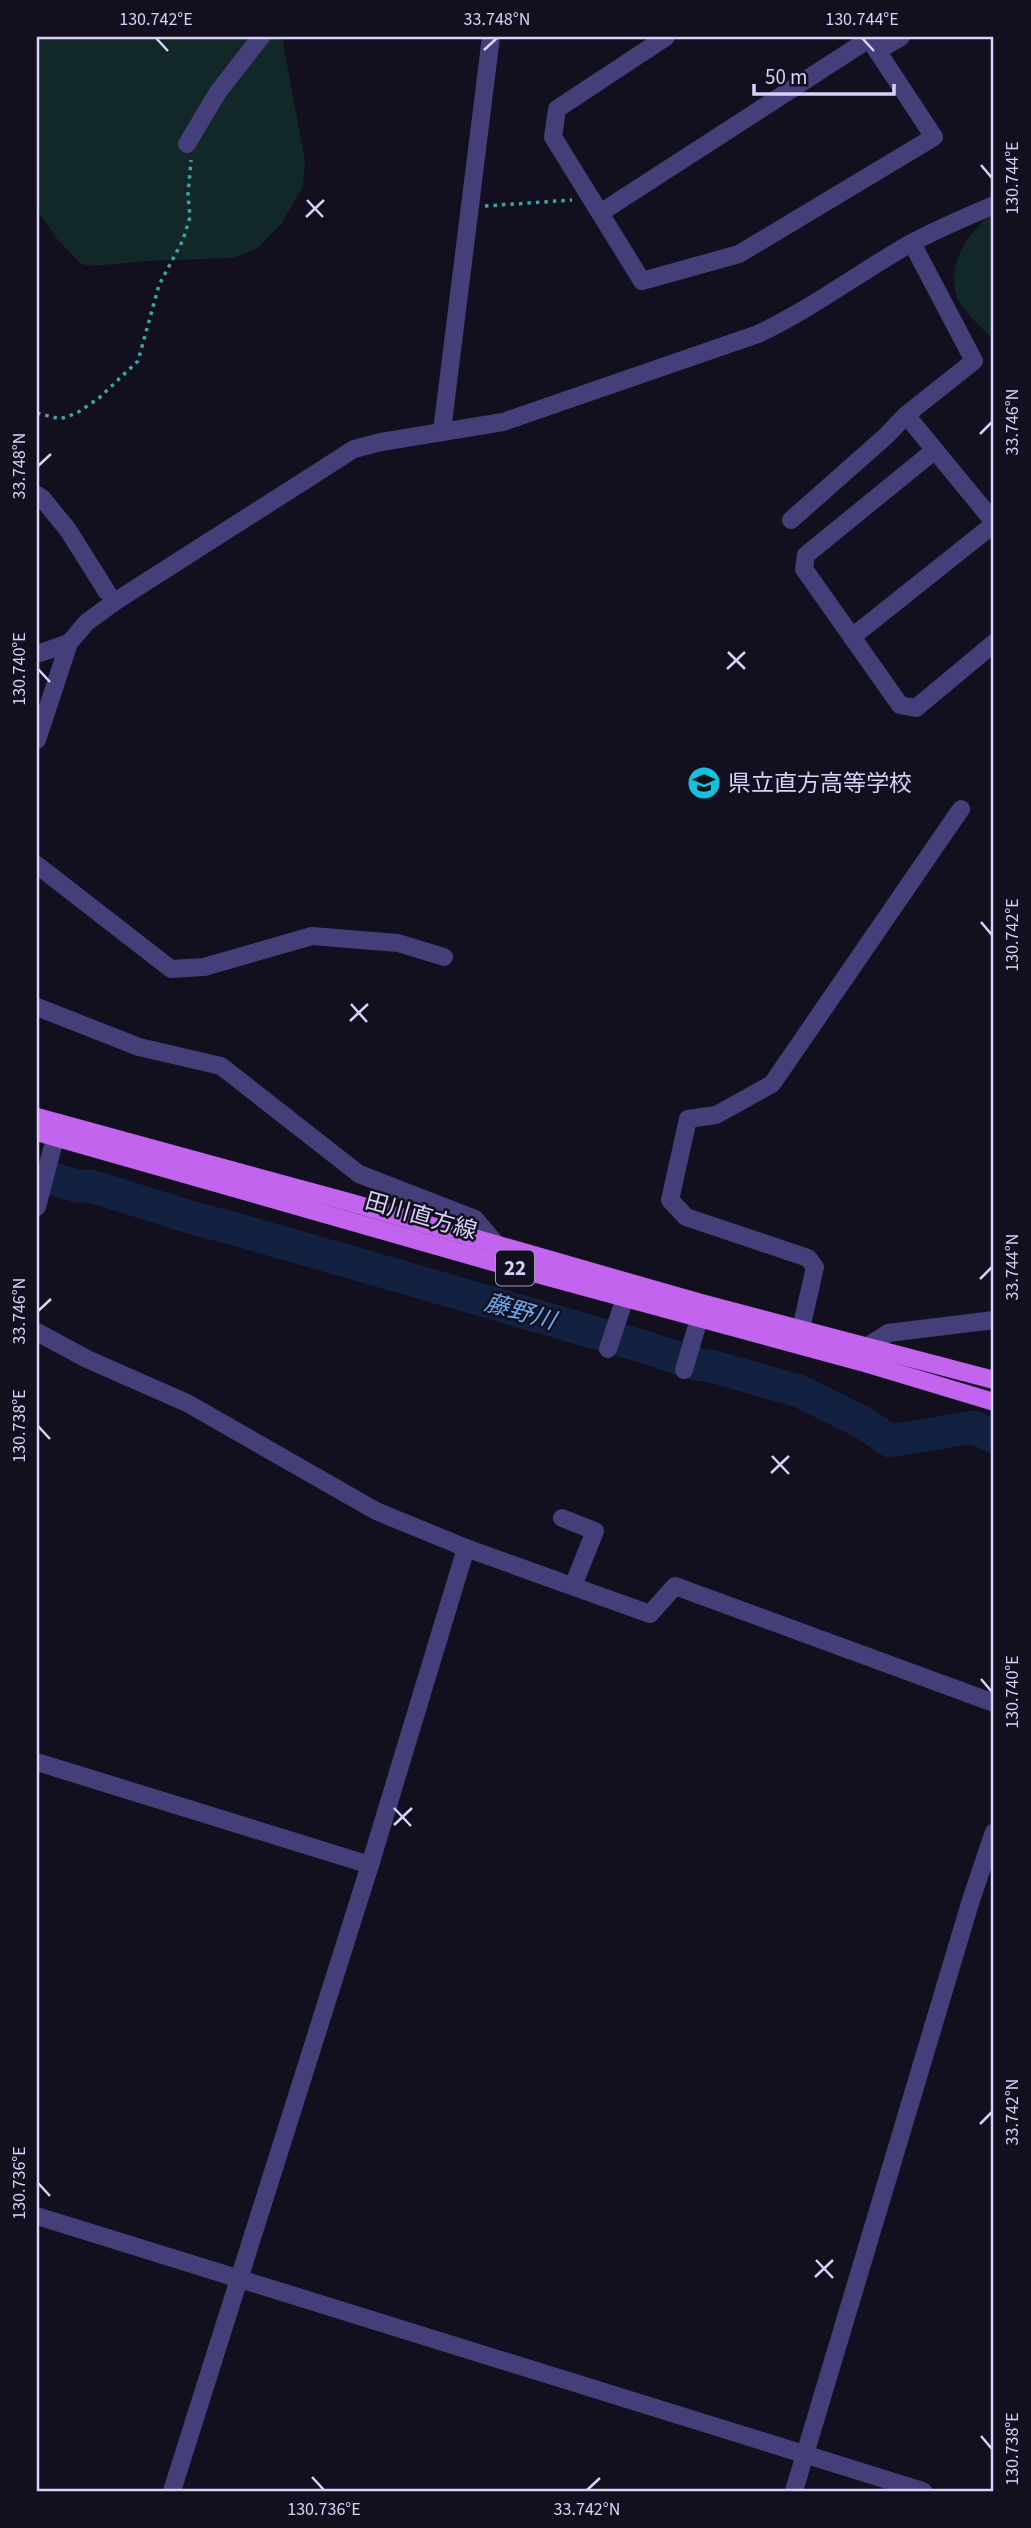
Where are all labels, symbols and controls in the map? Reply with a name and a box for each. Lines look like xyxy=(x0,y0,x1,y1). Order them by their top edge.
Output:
text: 130.742°E xyxy=(119,7,193,32)
text: 33.748°N xyxy=(464,7,530,32)
text: 130.744°E xyxy=(825,7,899,32)
scale bar xyxy=(754,52,894,96)
text: 50 m xyxy=(765,62,807,92)
text: 130.744°E xyxy=(1000,141,1025,215)
text: 33.746°N xyxy=(1000,389,1025,455)
text: 33.748°N xyxy=(7,433,32,499)
text: 130.740°E xyxy=(7,632,32,706)
school or university icon: 県立直方高等学校 xyxy=(685,764,723,802)
place label: 県立直方高等学校 xyxy=(728,767,912,800)
text: 130.742°E xyxy=(1000,898,1025,972)
street label: 田川直方線 xyxy=(361,1184,481,1248)
text: 33.744°N xyxy=(1000,1234,1025,1300)
road number: 22 xyxy=(496,1250,534,1286)
text: 33.746°N xyxy=(7,1278,32,1344)
water label: 藤野川 xyxy=(481,1285,562,1340)
text: 130.738°E xyxy=(7,1389,32,1463)
text: 130.740°E xyxy=(1000,1655,1025,1729)
text: 33.742°N xyxy=(1000,2079,1025,2145)
text: 130.736°E xyxy=(7,2146,32,2220)
text: 130.738°E xyxy=(1000,2412,1025,2486)
text: 130.736°E xyxy=(287,2497,361,2522)
text: 33.742°N xyxy=(554,2497,620,2522)

